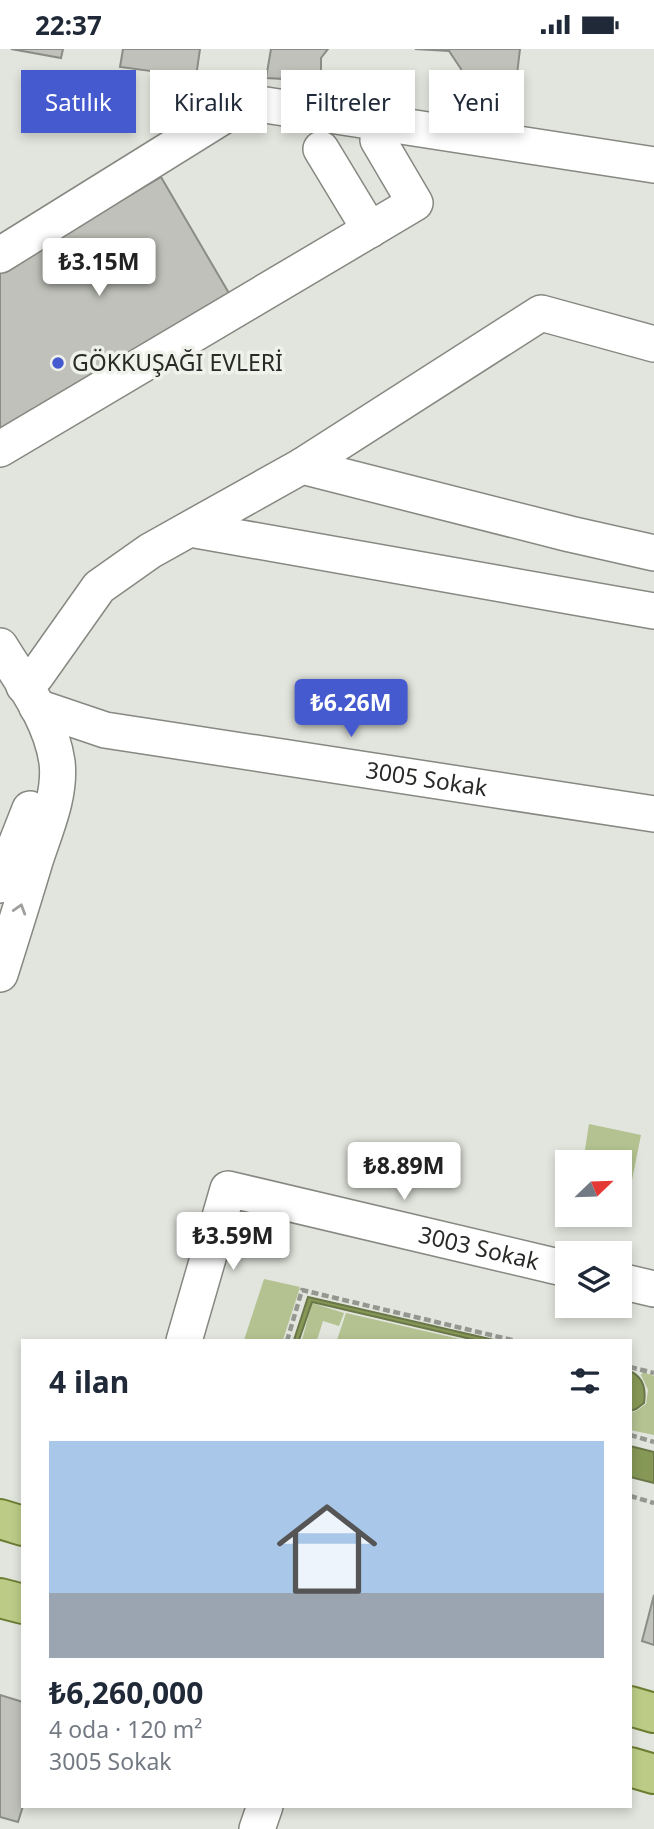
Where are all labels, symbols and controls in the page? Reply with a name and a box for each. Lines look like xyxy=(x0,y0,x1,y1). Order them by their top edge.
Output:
text: 22:37 xyxy=(35,7,102,43)
chip: Satılık xyxy=(21,70,136,133)
chip: Kiralık xyxy=(150,70,267,133)
chip: Filtreler xyxy=(281,70,415,133)
chip: Yeni xyxy=(429,70,524,133)
pin: ₺3.15M xyxy=(42,239,156,298)
text: ₺3.15M xyxy=(59,245,139,277)
place label: GÖKKUŞAĞI EVLERİ xyxy=(72,346,283,378)
marker: GÖKKUŞAĞI EVLERİ xyxy=(50,355,66,371)
pin: ₺6.26M xyxy=(294,679,408,739)
text: ₺6.26M xyxy=(311,686,391,718)
street label: 3005 Sokak xyxy=(364,753,490,803)
one-way arrow xyxy=(12,903,27,915)
pin: ₺8.89M xyxy=(347,1143,461,1202)
text: ₺8.89M xyxy=(364,1149,444,1181)
north arrow xyxy=(555,1150,632,1227)
map controls xyxy=(555,1150,632,1318)
pin: ₺3.59M xyxy=(176,1213,290,1272)
street label: 3003 Sokak xyxy=(416,1218,543,1277)
text: ₺3.59M xyxy=(193,1219,273,1251)
button: layers xyxy=(555,1241,632,1318)
text: 4 ilan xyxy=(49,1361,129,1402)
icon: filters xyxy=(566,1362,604,1400)
icon: home xyxy=(264,1486,390,1612)
text: ₺6,260,000 xyxy=(49,1672,203,1713)
text: 4 oda · 120 m² xyxy=(49,1713,202,1745)
text: 3005 Sokak xyxy=(49,1745,172,1777)

